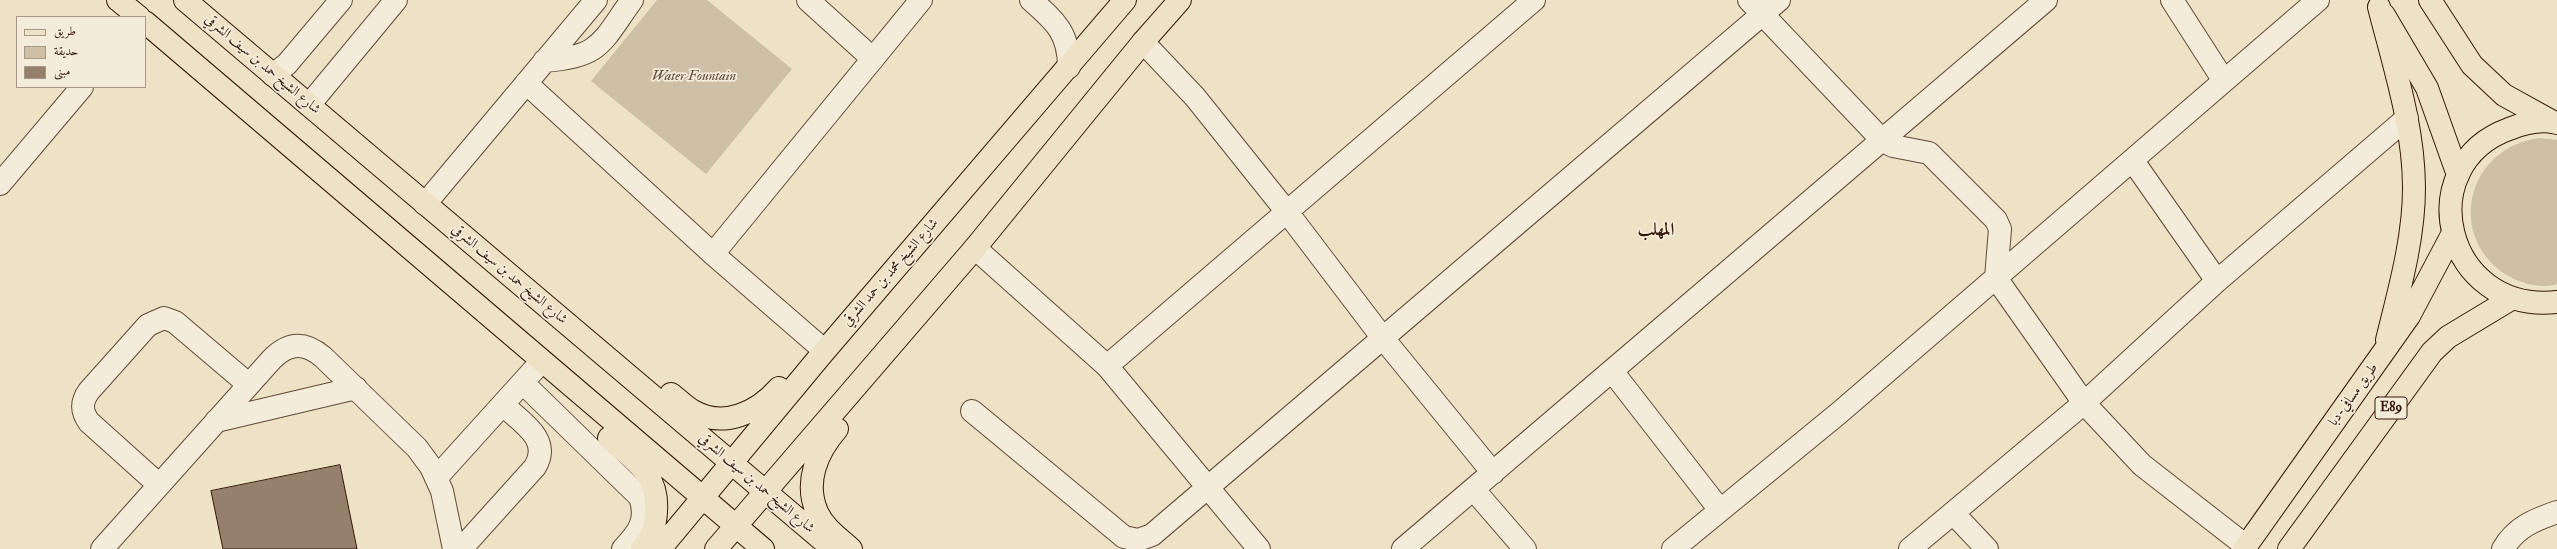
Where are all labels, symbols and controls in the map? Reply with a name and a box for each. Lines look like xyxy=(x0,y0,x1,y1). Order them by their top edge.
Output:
street label: شارع الشيخ حمد بن سيف الشرقي xyxy=(201,12,323,118)
legend xyxy=(16,16,146,88)
text: طريق xyxy=(54,24,76,39)
text: حديقة xyxy=(54,44,78,59)
text: مبنى xyxy=(54,64,70,79)
park label: Water Fountain xyxy=(652,69,736,85)
street label: شارع الشيخ محمد بن حمد الشرقي xyxy=(840,216,942,330)
district label: المهلب xyxy=(1638,220,1674,242)
street label: شارع الشيخ حمد بن سيف الشرقي xyxy=(448,222,570,328)
street label: طريق مسافي-دبا xyxy=(2326,360,2382,430)
road number: E89 xyxy=(2375,397,2407,419)
street label: شارع الشيخ حمد بن سيف الشرقي xyxy=(695,431,817,537)

